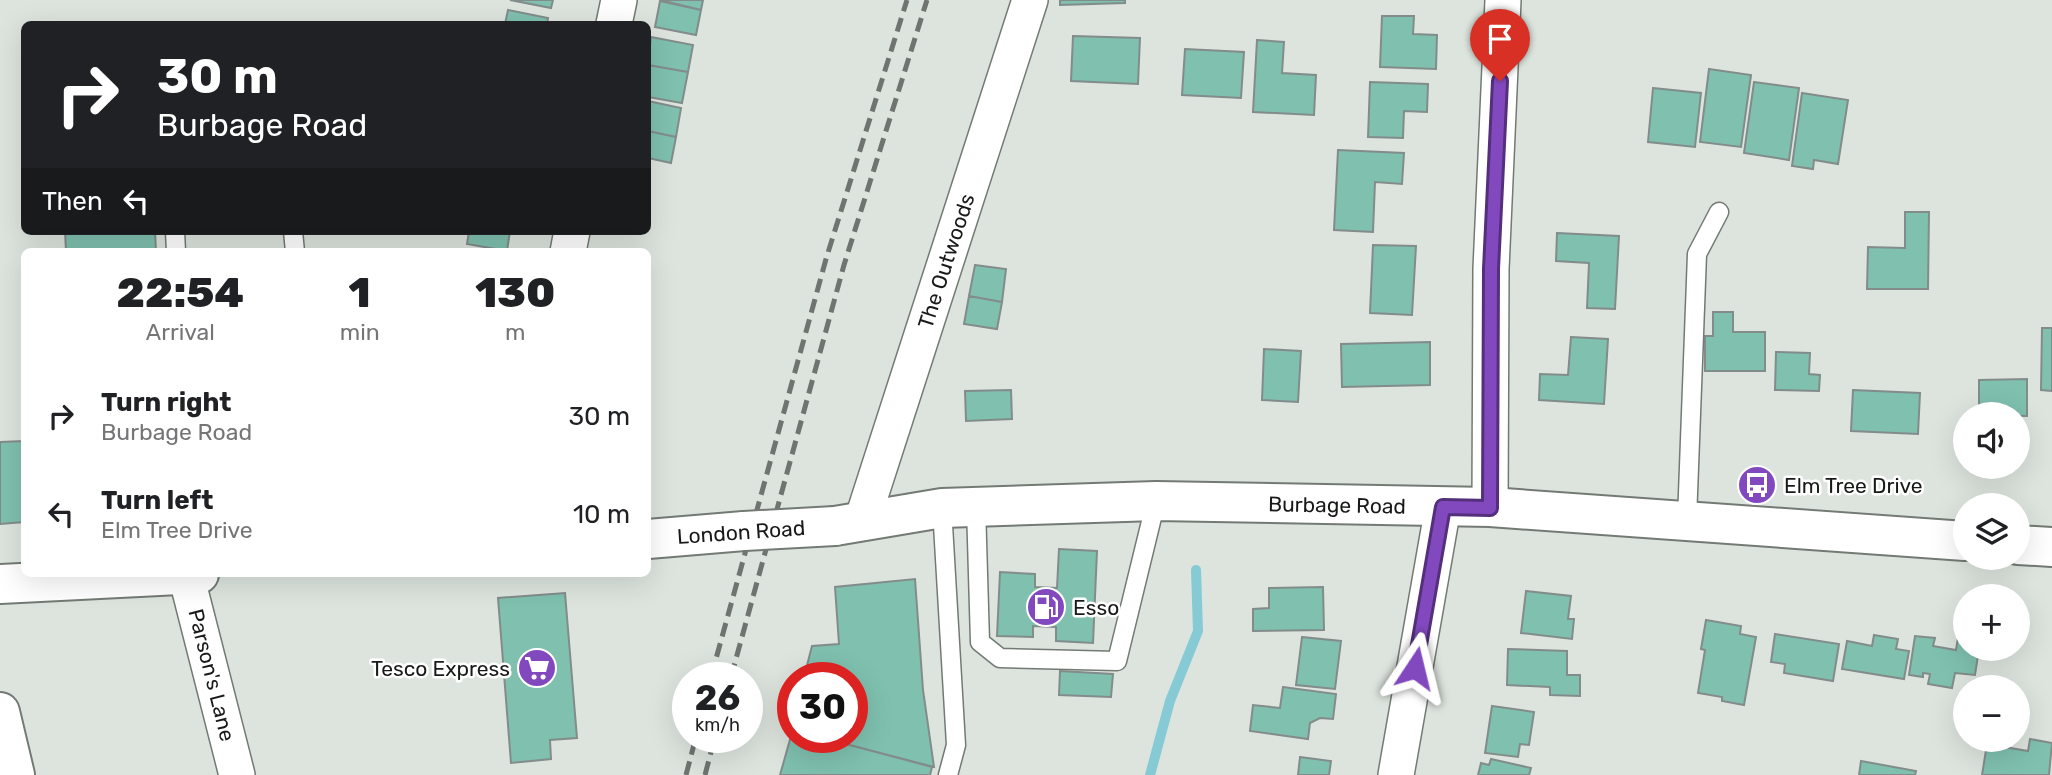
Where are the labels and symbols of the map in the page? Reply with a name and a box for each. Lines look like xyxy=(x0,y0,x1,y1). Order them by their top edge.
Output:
pin xyxy=(1470,9,1530,81)
street label: The Outwoods xyxy=(912,190,980,332)
bus stop icon: Elm Tree Drive xyxy=(1736,464,1778,506)
place label: Elm Tree Drive xyxy=(1784,473,1923,498)
street label: Burbage Road xyxy=(1268,491,1406,519)
street label: London Road xyxy=(676,515,806,549)
fuel station icon: Esso xyxy=(1025,586,1067,628)
place label: Esso xyxy=(1073,595,1119,620)
street label: Parson's Lane xyxy=(183,606,241,744)
position arrow xyxy=(1378,631,1452,705)
supermarket icon: Tesco Express xyxy=(516,647,558,689)
place label: Tesco Express xyxy=(371,656,510,681)
speed limit sign: 30 xyxy=(777,662,868,753)

